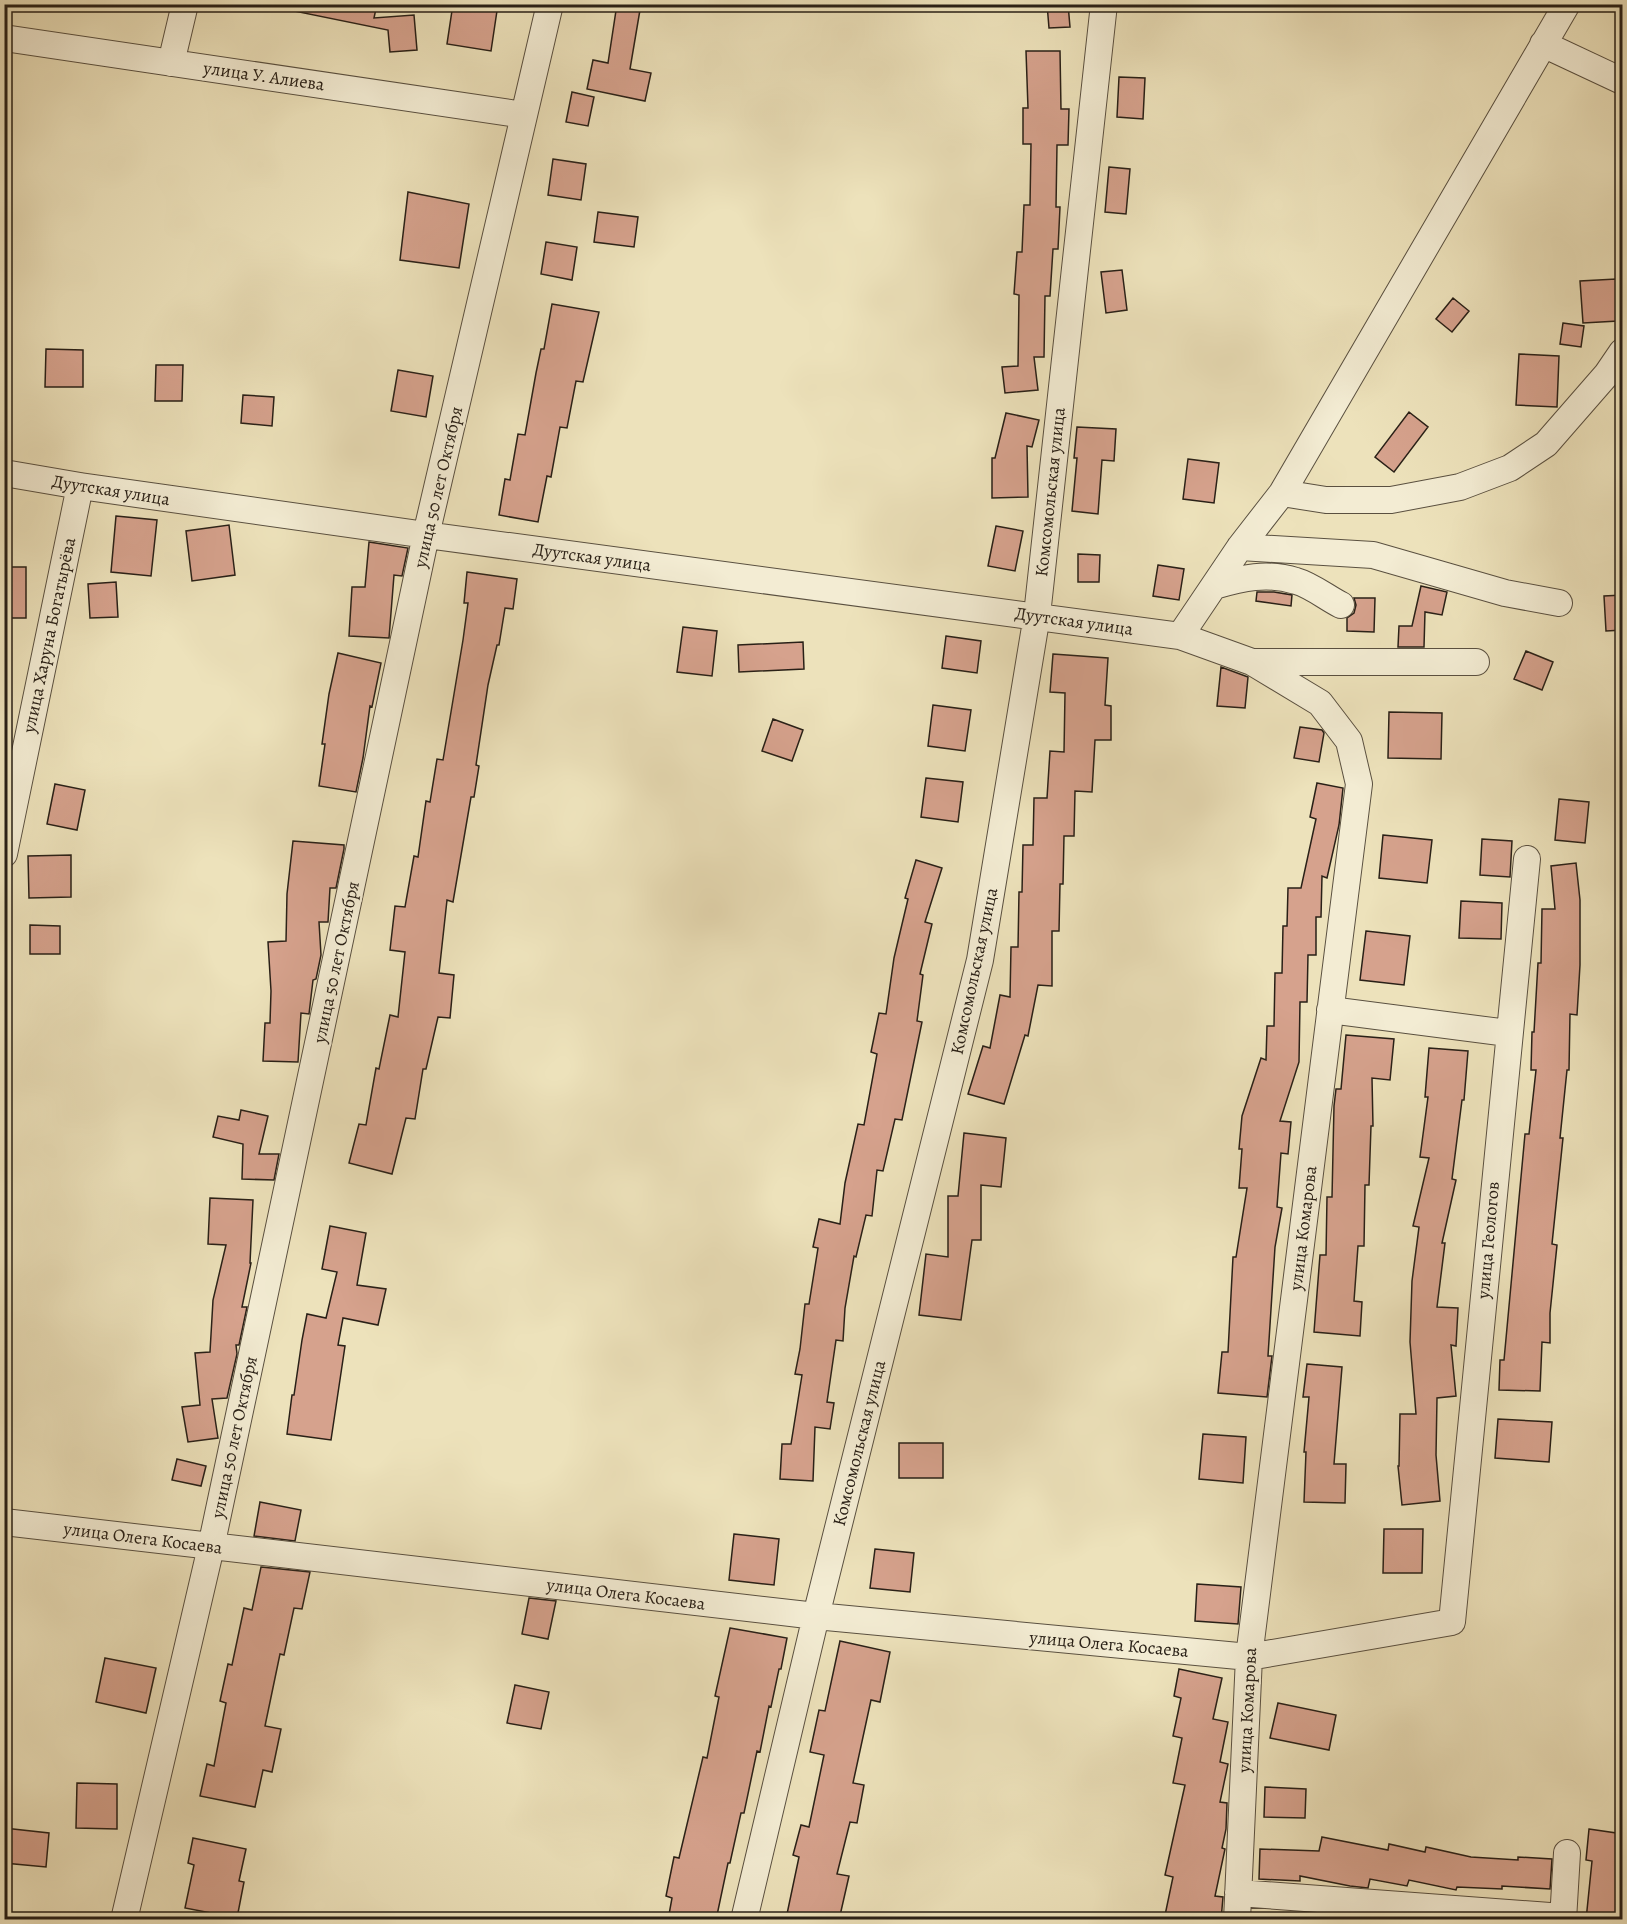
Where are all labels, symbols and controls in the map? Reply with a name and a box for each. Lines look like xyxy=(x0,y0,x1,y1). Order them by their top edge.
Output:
street label: улица У. Алиева xyxy=(201,55,327,96)
street label: улица 50 лет Октября xyxy=(408,404,468,571)
street label: Комсомольская улица xyxy=(1029,406,1071,578)
street label: Дуутская улица xyxy=(50,469,172,511)
street label: улица Харуна Богатырёва xyxy=(16,534,82,736)
street label: Дуутская улица xyxy=(531,537,653,577)
street label: Дуутская улица xyxy=(1013,601,1135,641)
street label: улица 50 лет Октября xyxy=(307,879,365,1046)
street label: Комсомольская улица xyxy=(945,885,1004,1057)
street label: улица Комарова xyxy=(1283,1164,1323,1293)
street label: улица Геологов xyxy=(1471,1180,1505,1301)
street label: улица 50 лет Октября xyxy=(205,1354,263,1521)
street label: Комсомольская улица xyxy=(827,1357,891,1528)
street label: улица Олега Косаева xyxy=(61,1516,224,1560)
street label: улица Олега Косаева xyxy=(544,1572,707,1616)
street label: улица Олега Косаева xyxy=(1028,1625,1190,1663)
street label: улица Комарова xyxy=(1232,1646,1262,1774)

